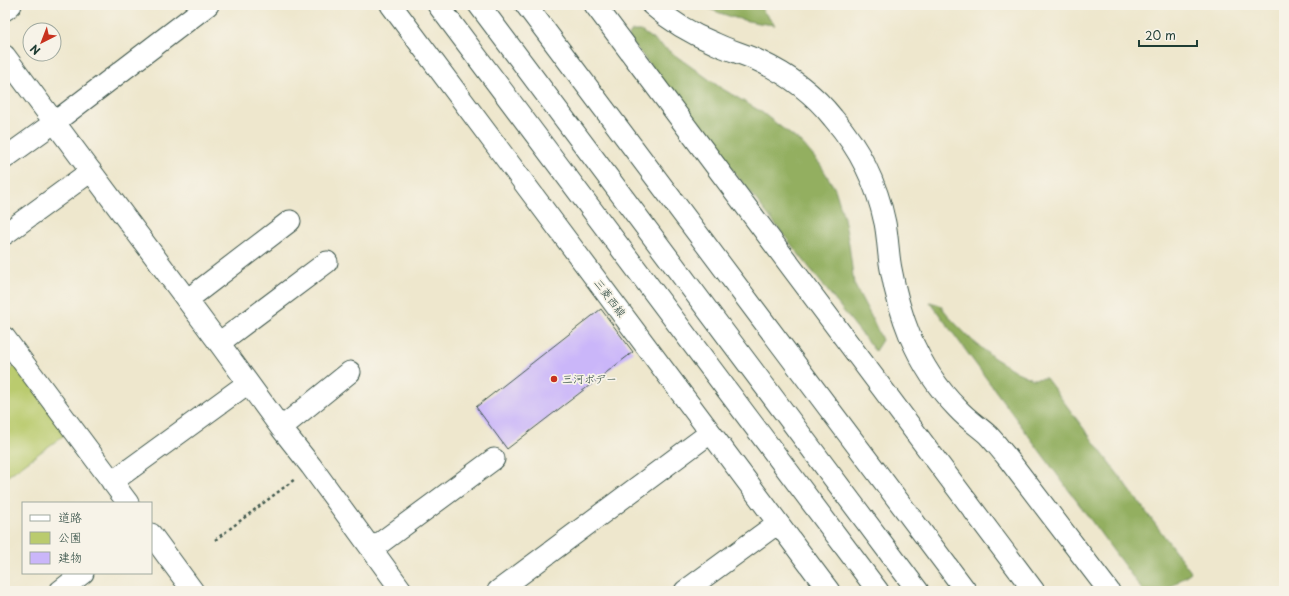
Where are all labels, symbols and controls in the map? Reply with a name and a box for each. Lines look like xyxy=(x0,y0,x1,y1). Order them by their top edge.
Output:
north arrow xyxy=(22,22,62,62)
scale bar xyxy=(1139,22,1197,48)
text: 20 m xyxy=(1145,26,1176,44)
text: N xyxy=(26,40,44,59)
street label: 三菱西線 xyxy=(590,275,630,320)
place label: 三河ボデー xyxy=(562,370,617,387)
marker: 三河ボデー xyxy=(549,374,559,384)
legend xyxy=(22,502,152,574)
text: 道路 xyxy=(58,508,82,526)
text: 公園 xyxy=(58,528,82,546)
text: 建物 xyxy=(58,548,82,566)

